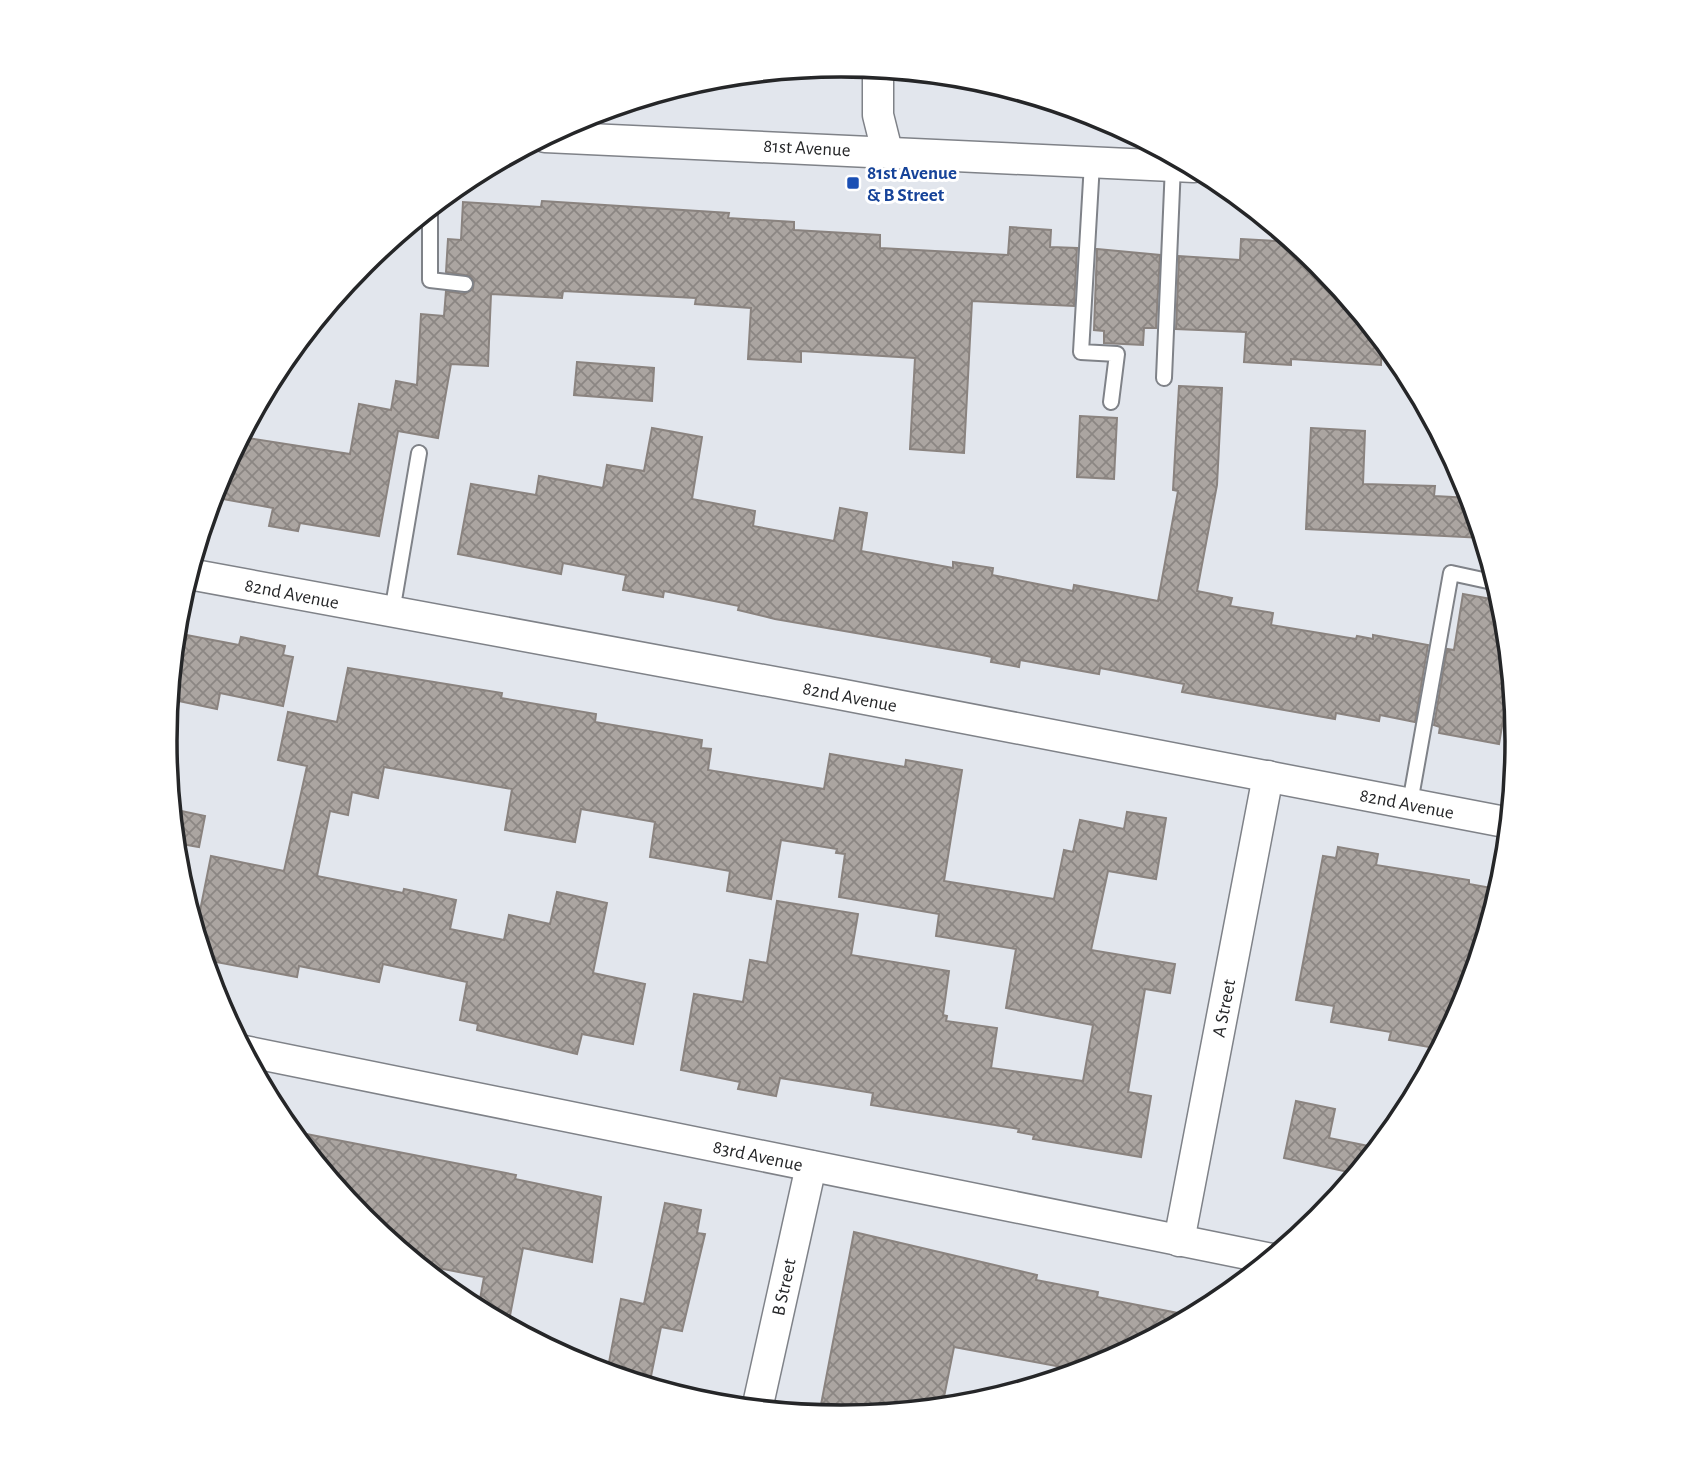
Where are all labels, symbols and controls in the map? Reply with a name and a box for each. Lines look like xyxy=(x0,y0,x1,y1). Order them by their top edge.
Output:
street label: 81st Avenue xyxy=(763,137,851,160)
place label: 81st Avenue & B Street xyxy=(867,164,957,205)
marker: 81st Avenue & B Street xyxy=(845,175,861,191)
street label: 82nd Avenue xyxy=(243,576,341,613)
street label: 82nd Avenue xyxy=(801,679,899,716)
street label: 82nd Avenue xyxy=(1358,786,1456,823)
street label: A Street xyxy=(1210,978,1239,1039)
street label: 83rd Avenue xyxy=(711,1138,804,1175)
street label: B Street xyxy=(769,1257,800,1318)

